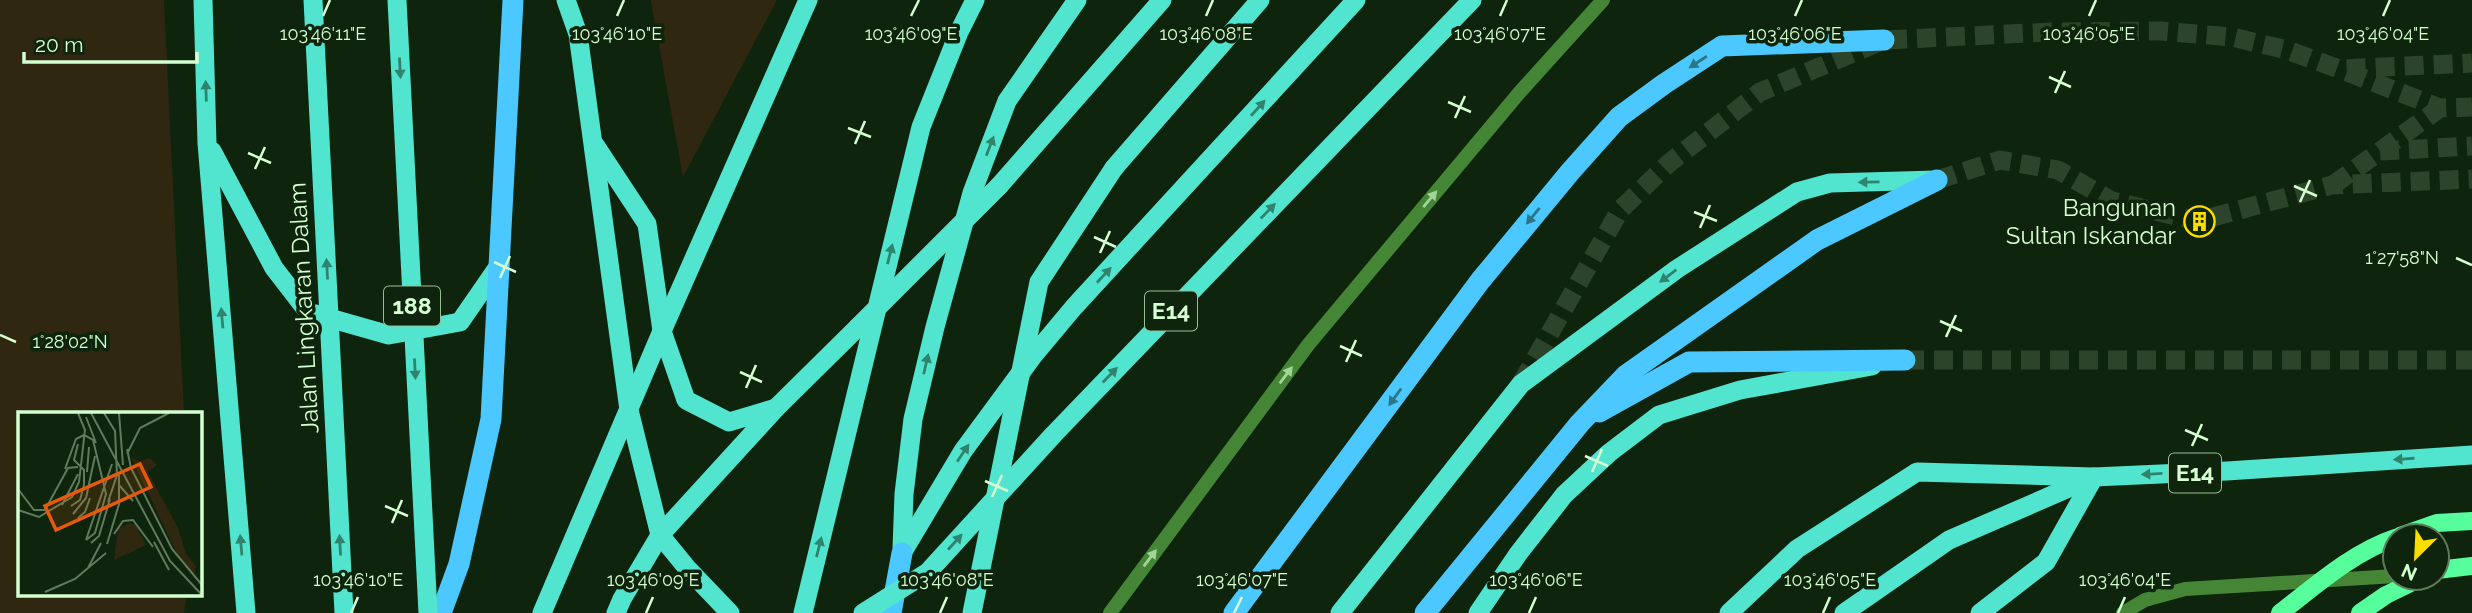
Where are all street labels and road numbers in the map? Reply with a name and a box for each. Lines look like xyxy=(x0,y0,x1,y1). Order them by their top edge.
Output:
street label: Jalan Lingkaran Dalam xyxy=(282,182,325,434)
road number: 188 xyxy=(384,286,440,326)
road number: E14 xyxy=(1145,292,1197,330)
road number: E14 xyxy=(2169,453,2221,492)

